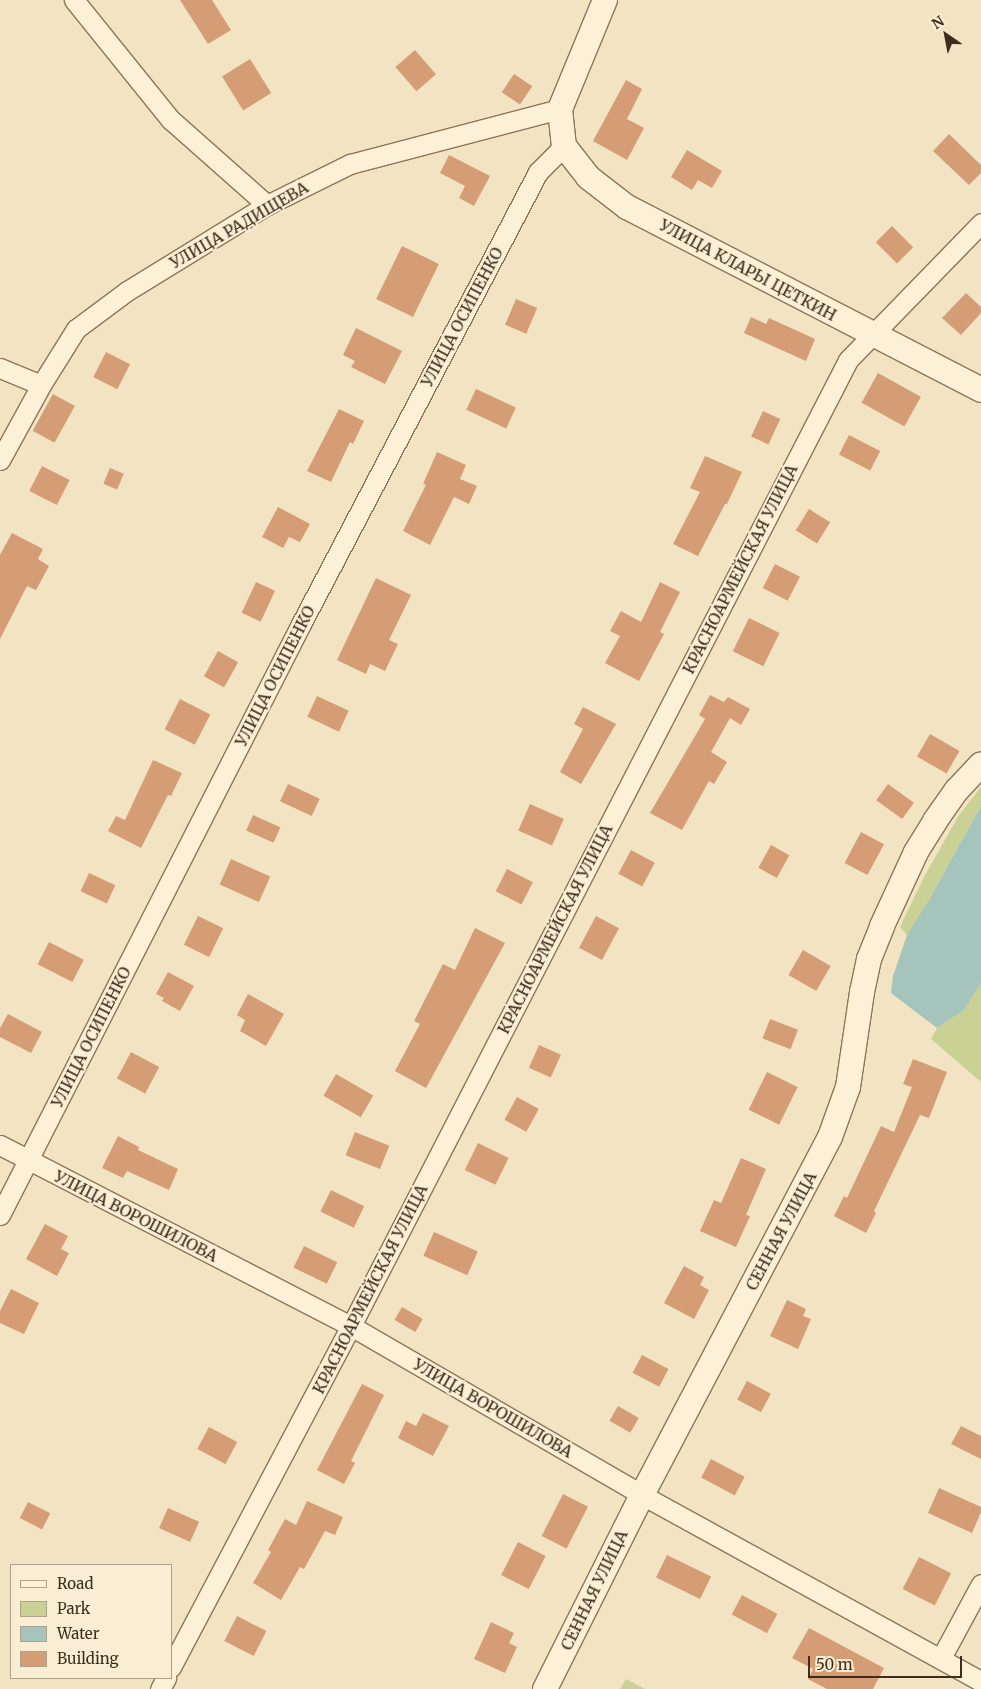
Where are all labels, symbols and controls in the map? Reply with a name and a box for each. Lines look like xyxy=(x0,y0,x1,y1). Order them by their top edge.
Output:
north arrow xyxy=(921,10,971,60)
text: N xyxy=(928,12,947,33)
street label: УЛИЦА РАДИЩЕВА xyxy=(166,178,312,272)
street label: УЛИЦА КЛАРЫ ЦЕТКИН xyxy=(656,215,840,325)
street label: УЛИЦА ОСИПЕНКО xyxy=(417,244,507,390)
street label: КРАСНОАРМЕЙСКАЯ УЛИЦА xyxy=(679,461,801,677)
street label: УЛИЦА ОСИПЕНКО xyxy=(231,602,319,750)
street label: КРАСНОАРМЕЙСКАЯ УЛИЦА xyxy=(494,821,616,1037)
street label: УЛИЦА ОСИПЕНКО xyxy=(47,963,135,1111)
street label: УЛИЦА ВОРОШИЛОВА xyxy=(51,1166,221,1266)
street label: СЕННАЯ УЛИЦА xyxy=(742,1169,820,1293)
street label: КРАСНОАРМЕЙСКАЯ УЛИЦА xyxy=(309,1181,431,1397)
street label: УЛИЦА ВОРОШИЛОВА xyxy=(410,1355,576,1461)
street label: СЕННАЯ УЛИЦА xyxy=(557,1527,631,1653)
legend xyxy=(10,1564,172,1679)
text: Road xyxy=(57,1574,93,1593)
text: Park xyxy=(57,1599,90,1618)
text: Water xyxy=(57,1624,99,1643)
scale bar xyxy=(811,1646,965,1678)
text: Building xyxy=(57,1649,119,1668)
text: 50 m xyxy=(816,1655,853,1674)

